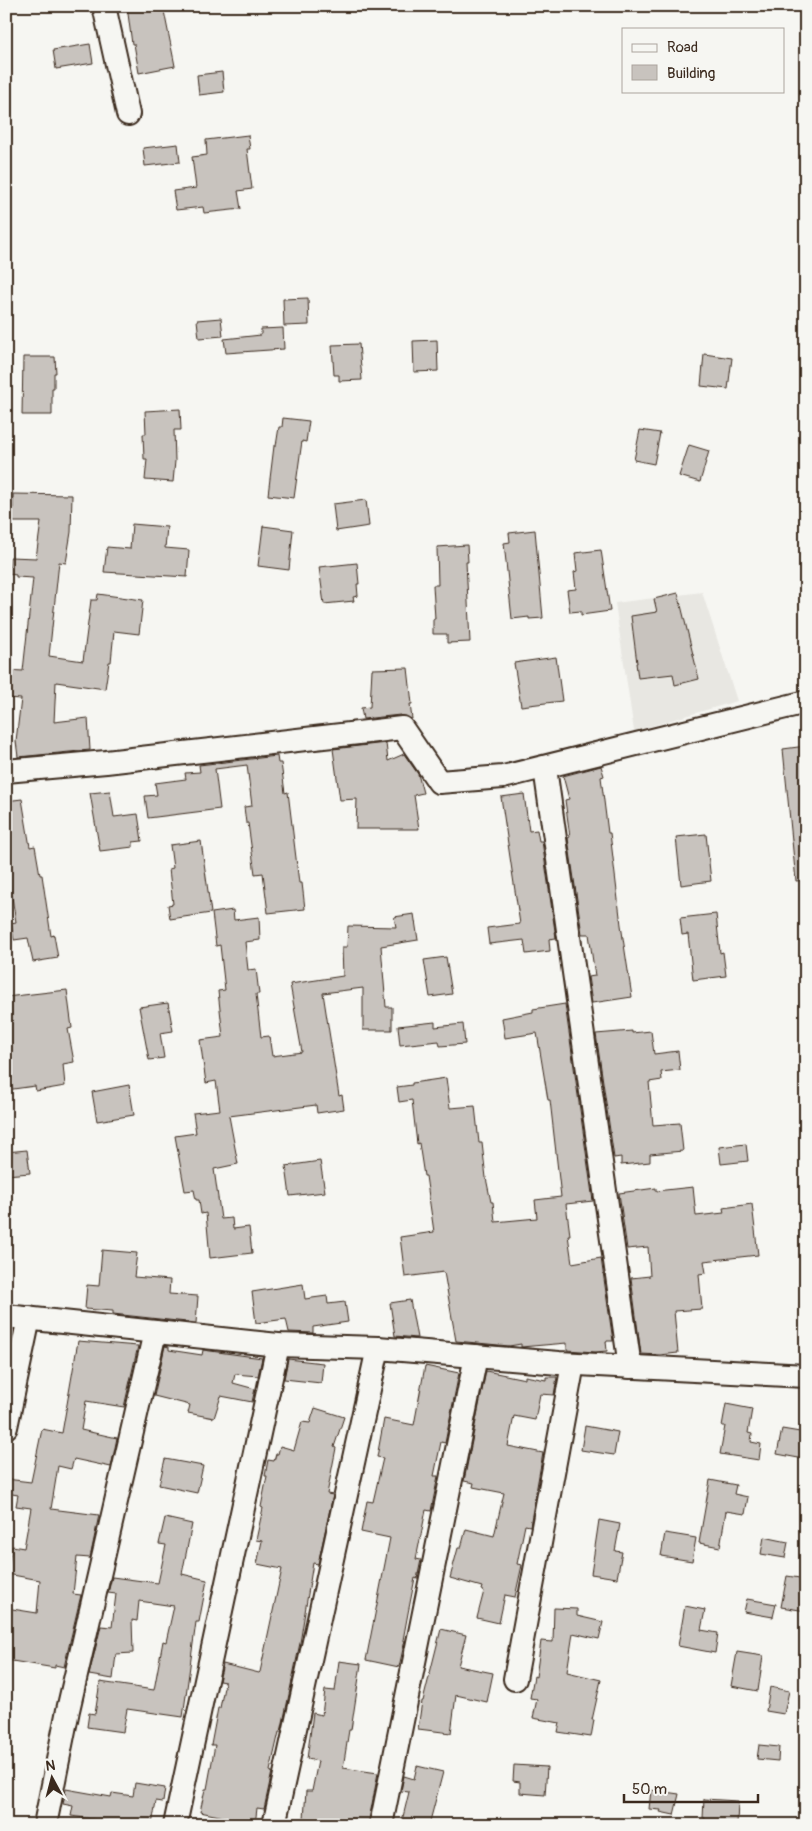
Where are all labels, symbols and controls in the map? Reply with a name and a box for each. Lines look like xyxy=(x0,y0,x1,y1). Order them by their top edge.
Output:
legend xyxy=(622,28,784,92)
text: Road xyxy=(667,38,698,57)
text: Building xyxy=(667,64,715,83)
north arrow xyxy=(28,1754,78,1804)
text: N xyxy=(45,1757,56,1775)
scale bar xyxy=(624,1771,758,1803)
text: 50 m xyxy=(632,1780,667,1799)

